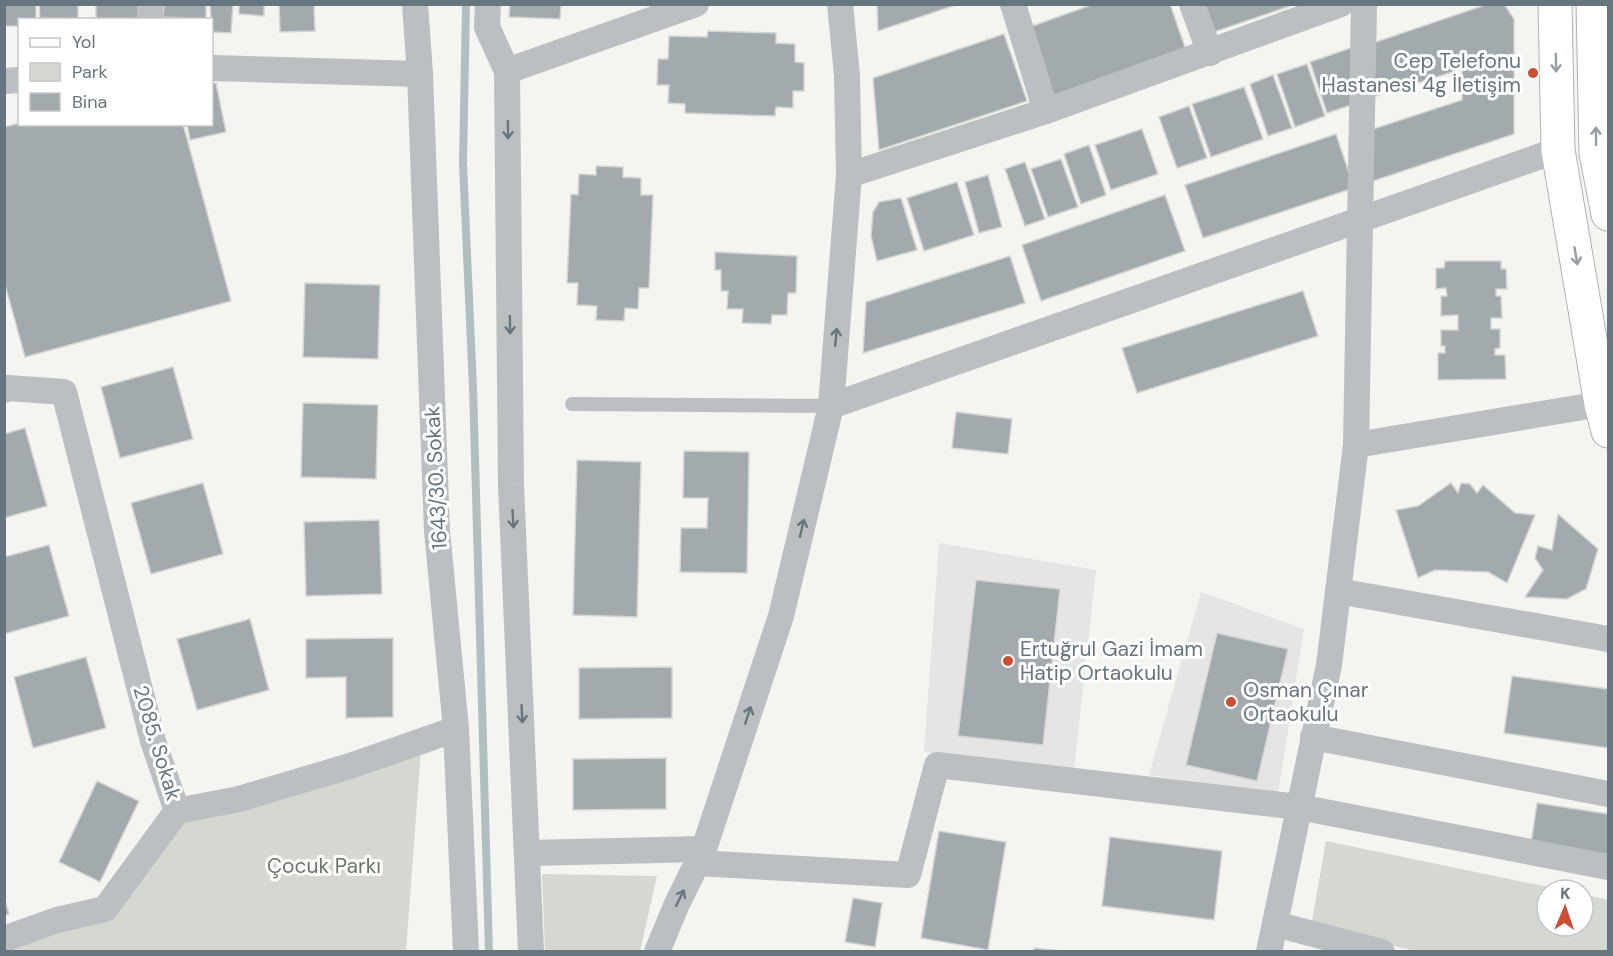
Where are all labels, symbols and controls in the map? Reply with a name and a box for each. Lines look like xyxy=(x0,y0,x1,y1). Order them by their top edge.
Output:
legend xyxy=(18,18,213,126)
text: Yol xyxy=(72,30,96,54)
place label: Cep Telefonu Hastanesi 4g İletişim xyxy=(1322,47,1521,99)
one-way arrow xyxy=(1551,52,1562,72)
text: Park xyxy=(72,60,108,84)
marker: Cep Telefonu Hastanesi 4g İletişim xyxy=(1526,66,1540,80)
text: Bina xyxy=(72,90,107,114)
one-way arrow xyxy=(502,119,513,139)
one-way arrow xyxy=(1590,126,1602,146)
one-way arrow xyxy=(1571,246,1582,266)
one-way arrow xyxy=(504,314,515,334)
one-way arrow xyxy=(831,327,842,347)
street label: 1643/30. Sokak xyxy=(418,405,454,551)
one-way arrow xyxy=(507,509,518,529)
one-way arrow xyxy=(797,519,808,538)
place label: Ertuğrul Gazi İmam Hatip Ortaokulu xyxy=(1020,635,1203,687)
marker: Ertuğrul Gazi İmam Hatip Ortaokulu xyxy=(1001,654,1015,668)
place label: Osman Çınar Ortaokulu xyxy=(1243,676,1369,728)
street label: 2085. Sokak xyxy=(126,682,188,804)
marker: Osman Çınar Ortaokulu xyxy=(1224,695,1238,709)
one-way arrow xyxy=(516,704,527,724)
one-way arrow xyxy=(744,706,755,725)
park label: Çocuk Parkı xyxy=(267,852,381,880)
north arrow xyxy=(1535,878,1595,938)
text: K xyxy=(1560,883,1572,904)
one-way arrow xyxy=(675,889,687,907)

